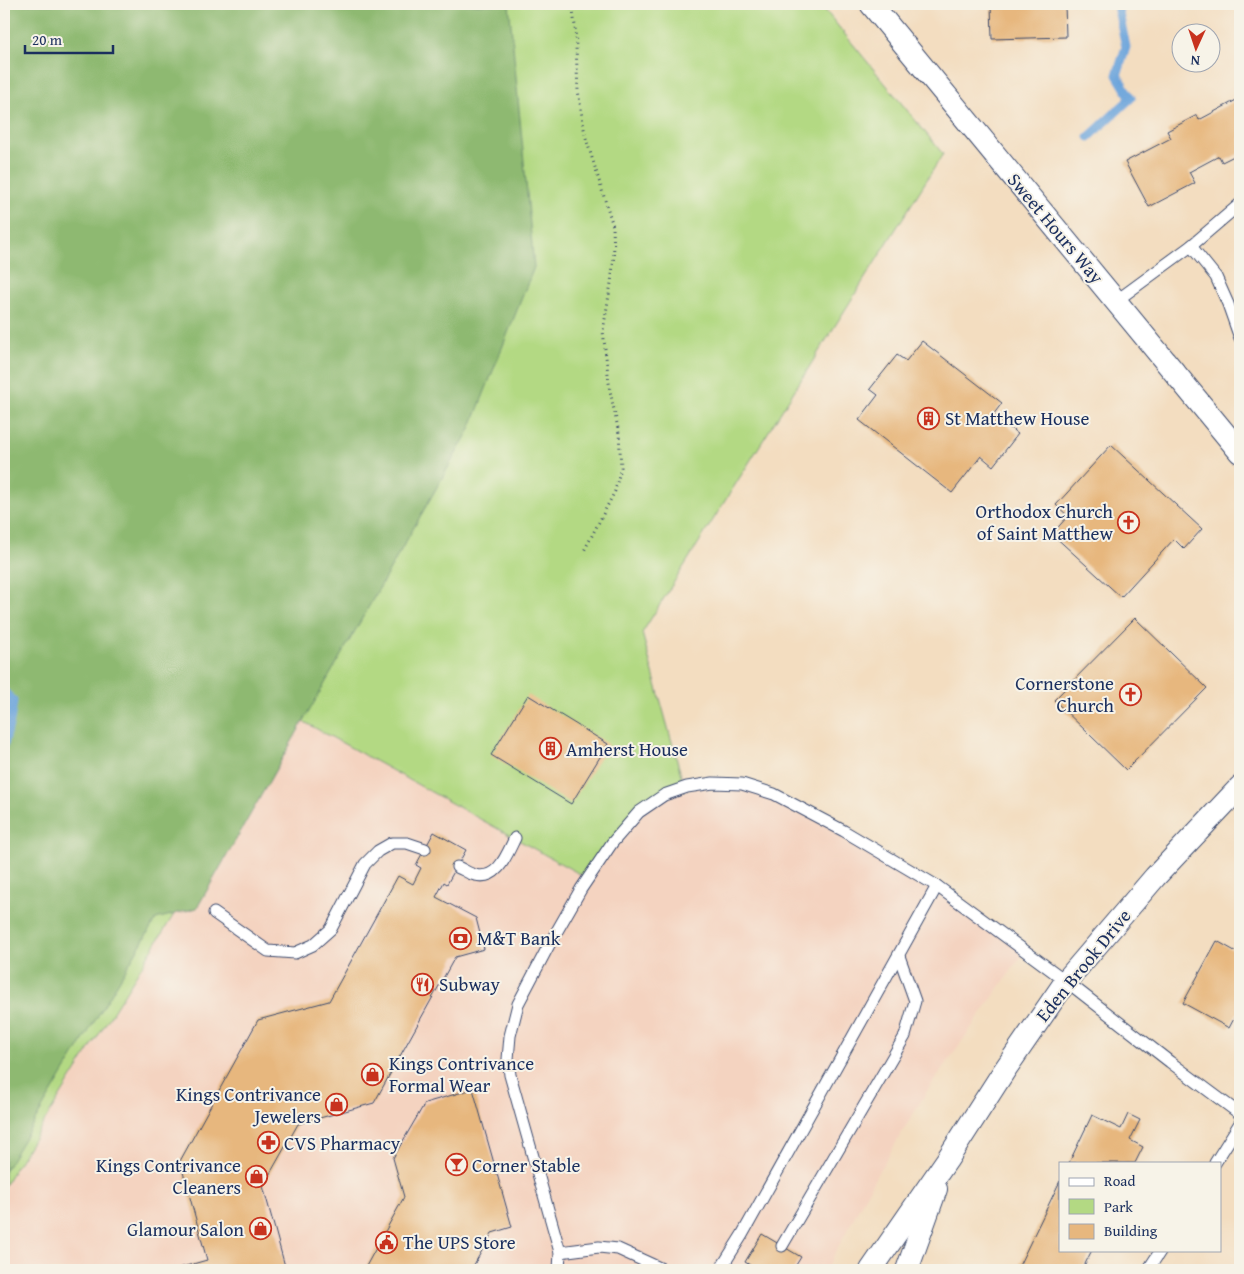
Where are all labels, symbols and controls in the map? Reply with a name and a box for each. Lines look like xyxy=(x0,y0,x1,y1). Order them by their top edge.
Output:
scale bar xyxy=(25,22,112,54)
north arrow xyxy=(1172,22,1222,72)
text: 20 m xyxy=(32,29,63,50)
text: N xyxy=(1189,51,1201,71)
street label: Sweet Hours Way xyxy=(1001,166,1111,290)
place label: St Matthew House xyxy=(945,404,1090,432)
building icon: St Matthew House xyxy=(917,406,941,430)
place label: Orthodox Church of Saint Matthew xyxy=(976,497,1113,547)
church icon: Orthodox Church of Saint Matthew xyxy=(1117,510,1141,534)
place label: Cornerstone Church xyxy=(1015,669,1114,719)
church icon: Cornerstone Church xyxy=(1118,682,1142,706)
place label: Amherst House xyxy=(566,735,688,763)
building icon: Amherst House xyxy=(538,737,562,761)
street label: Eden Brook Drive xyxy=(1029,903,1137,1027)
place label: M&T Bank xyxy=(477,924,561,952)
bank icon: M&T Bank xyxy=(449,926,473,950)
place label: Subway xyxy=(439,970,501,998)
restaurant icon: Subway xyxy=(411,972,435,996)
place label: Kings Contrivance Formal Wear xyxy=(389,1049,534,1099)
shop icon: Kings Contrivance Formal Wear xyxy=(361,1062,385,1086)
place label: Kings Contrivance Jewelers xyxy=(176,1080,321,1130)
shop icon: Kings Contrivance Jewelers xyxy=(325,1093,349,1117)
place label: CVS Pharmacy xyxy=(284,1129,401,1157)
pharmacy icon: CVS Pharmacy xyxy=(256,1131,280,1155)
place label: Kings Contrivance Cleaners xyxy=(96,1151,241,1201)
place label: Corner Stable xyxy=(472,1151,581,1179)
bar icon: Corner Stable xyxy=(444,1153,468,1177)
legend xyxy=(1059,1162,1222,1252)
shop icon: Kings Contrivance Cleaners xyxy=(245,1164,269,1188)
text: Road xyxy=(1104,1170,1135,1191)
text: Park xyxy=(1104,1196,1133,1217)
place label: Glamour Salon xyxy=(127,1215,244,1243)
shop icon: Glamour Salon xyxy=(248,1217,272,1241)
text: Building xyxy=(1104,1220,1158,1241)
place label: The UPS Store xyxy=(403,1228,516,1256)
public building icon: The UPS Store xyxy=(375,1230,399,1254)

